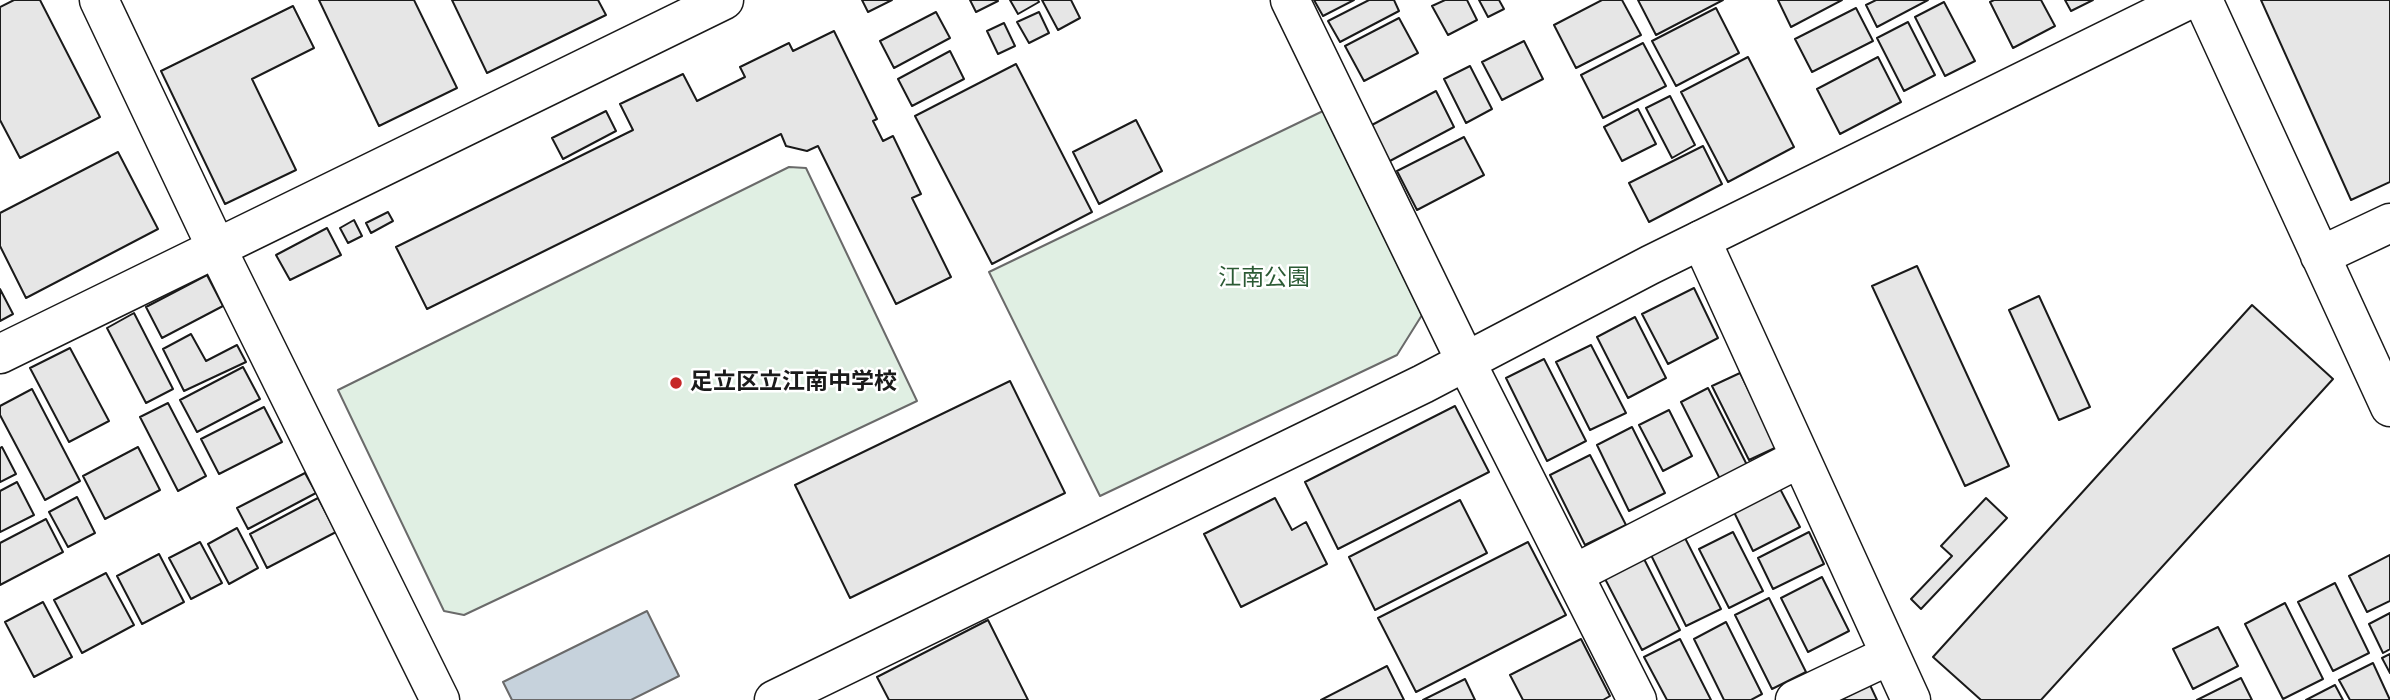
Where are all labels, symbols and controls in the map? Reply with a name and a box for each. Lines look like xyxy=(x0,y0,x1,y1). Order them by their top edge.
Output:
park label: 江南公園 xyxy=(1218,265,1310,293)
place label: 足立区立江南中学校 xyxy=(690,369,897,397)
marker: 足立区立江南中学校 xyxy=(668,375,684,391)

